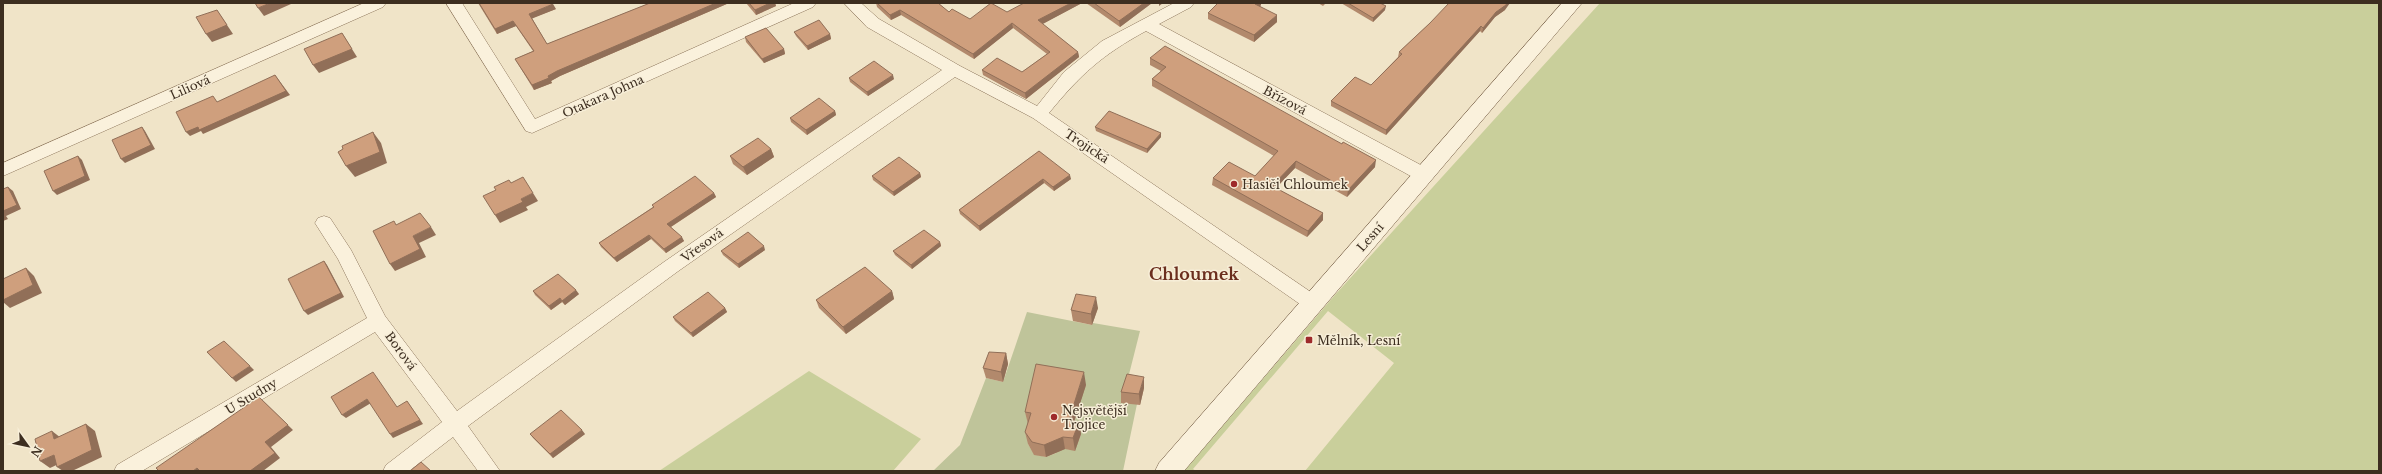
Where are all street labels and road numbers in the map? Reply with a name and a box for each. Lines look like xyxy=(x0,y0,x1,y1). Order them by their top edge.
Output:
street label: Liliová xyxy=(168,71,213,102)
street label: Otakara Johna xyxy=(560,71,646,121)
street label: Břízová xyxy=(1261,82,1310,118)
street label: Trojická xyxy=(1062,126,1112,167)
street label: Lesní xyxy=(1353,219,1387,255)
street label: Vřesová xyxy=(677,225,726,266)
street label: Borová xyxy=(382,329,420,374)
street label: U Studny xyxy=(222,375,280,417)

